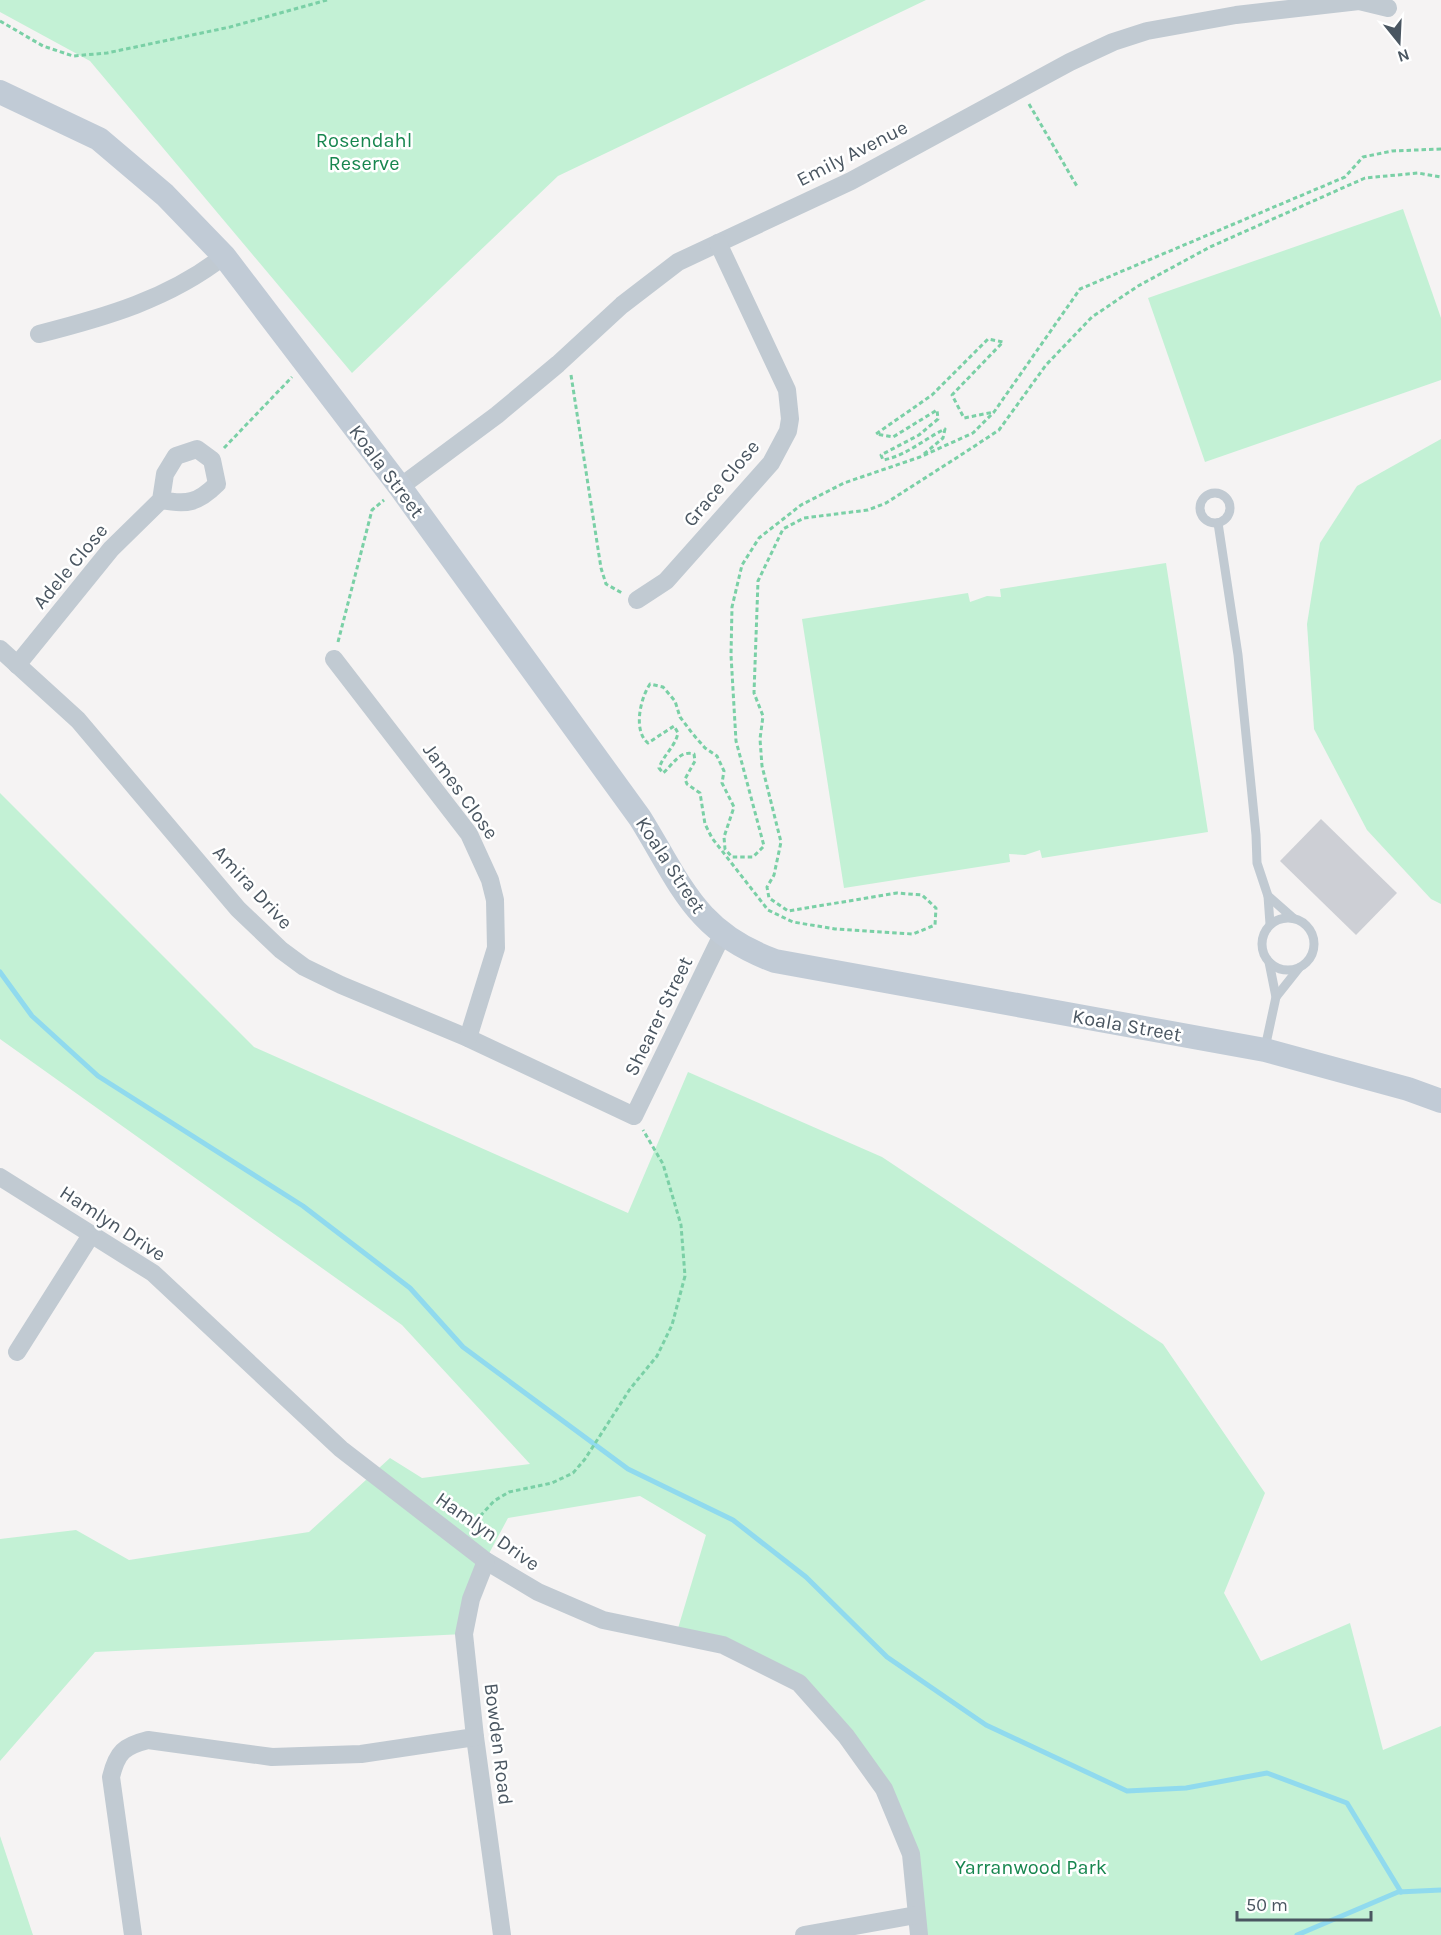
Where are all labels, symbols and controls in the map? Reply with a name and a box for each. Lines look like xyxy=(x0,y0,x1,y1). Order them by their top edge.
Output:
north arrow xyxy=(1369,12,1429,72)
text: N xyxy=(1395,45,1412,67)
street label: Emily Avenue xyxy=(793,116,912,191)
park label: Rosendahl Reserve xyxy=(316,129,412,175)
street label: Koala Street xyxy=(344,420,429,523)
street label: Grace Close xyxy=(678,435,764,531)
street label: Adele Close xyxy=(28,519,113,613)
street label: James Close xyxy=(418,739,503,844)
street label: Koala Street xyxy=(631,813,711,918)
street label: Amira Drive xyxy=(208,841,297,934)
street label: Shearer Street xyxy=(620,952,697,1080)
street label: Koala Street xyxy=(1071,1005,1184,1046)
street label: Hamlyn Drive xyxy=(56,1181,170,1266)
street label: Hamlyn Drive xyxy=(431,1487,544,1576)
street label: Bowden Road xyxy=(480,1682,517,1806)
park label: Yarranwood Park xyxy=(955,1856,1107,1879)
scale bar xyxy=(1237,1884,1370,1922)
text: 50 m xyxy=(1246,1894,1288,1916)

